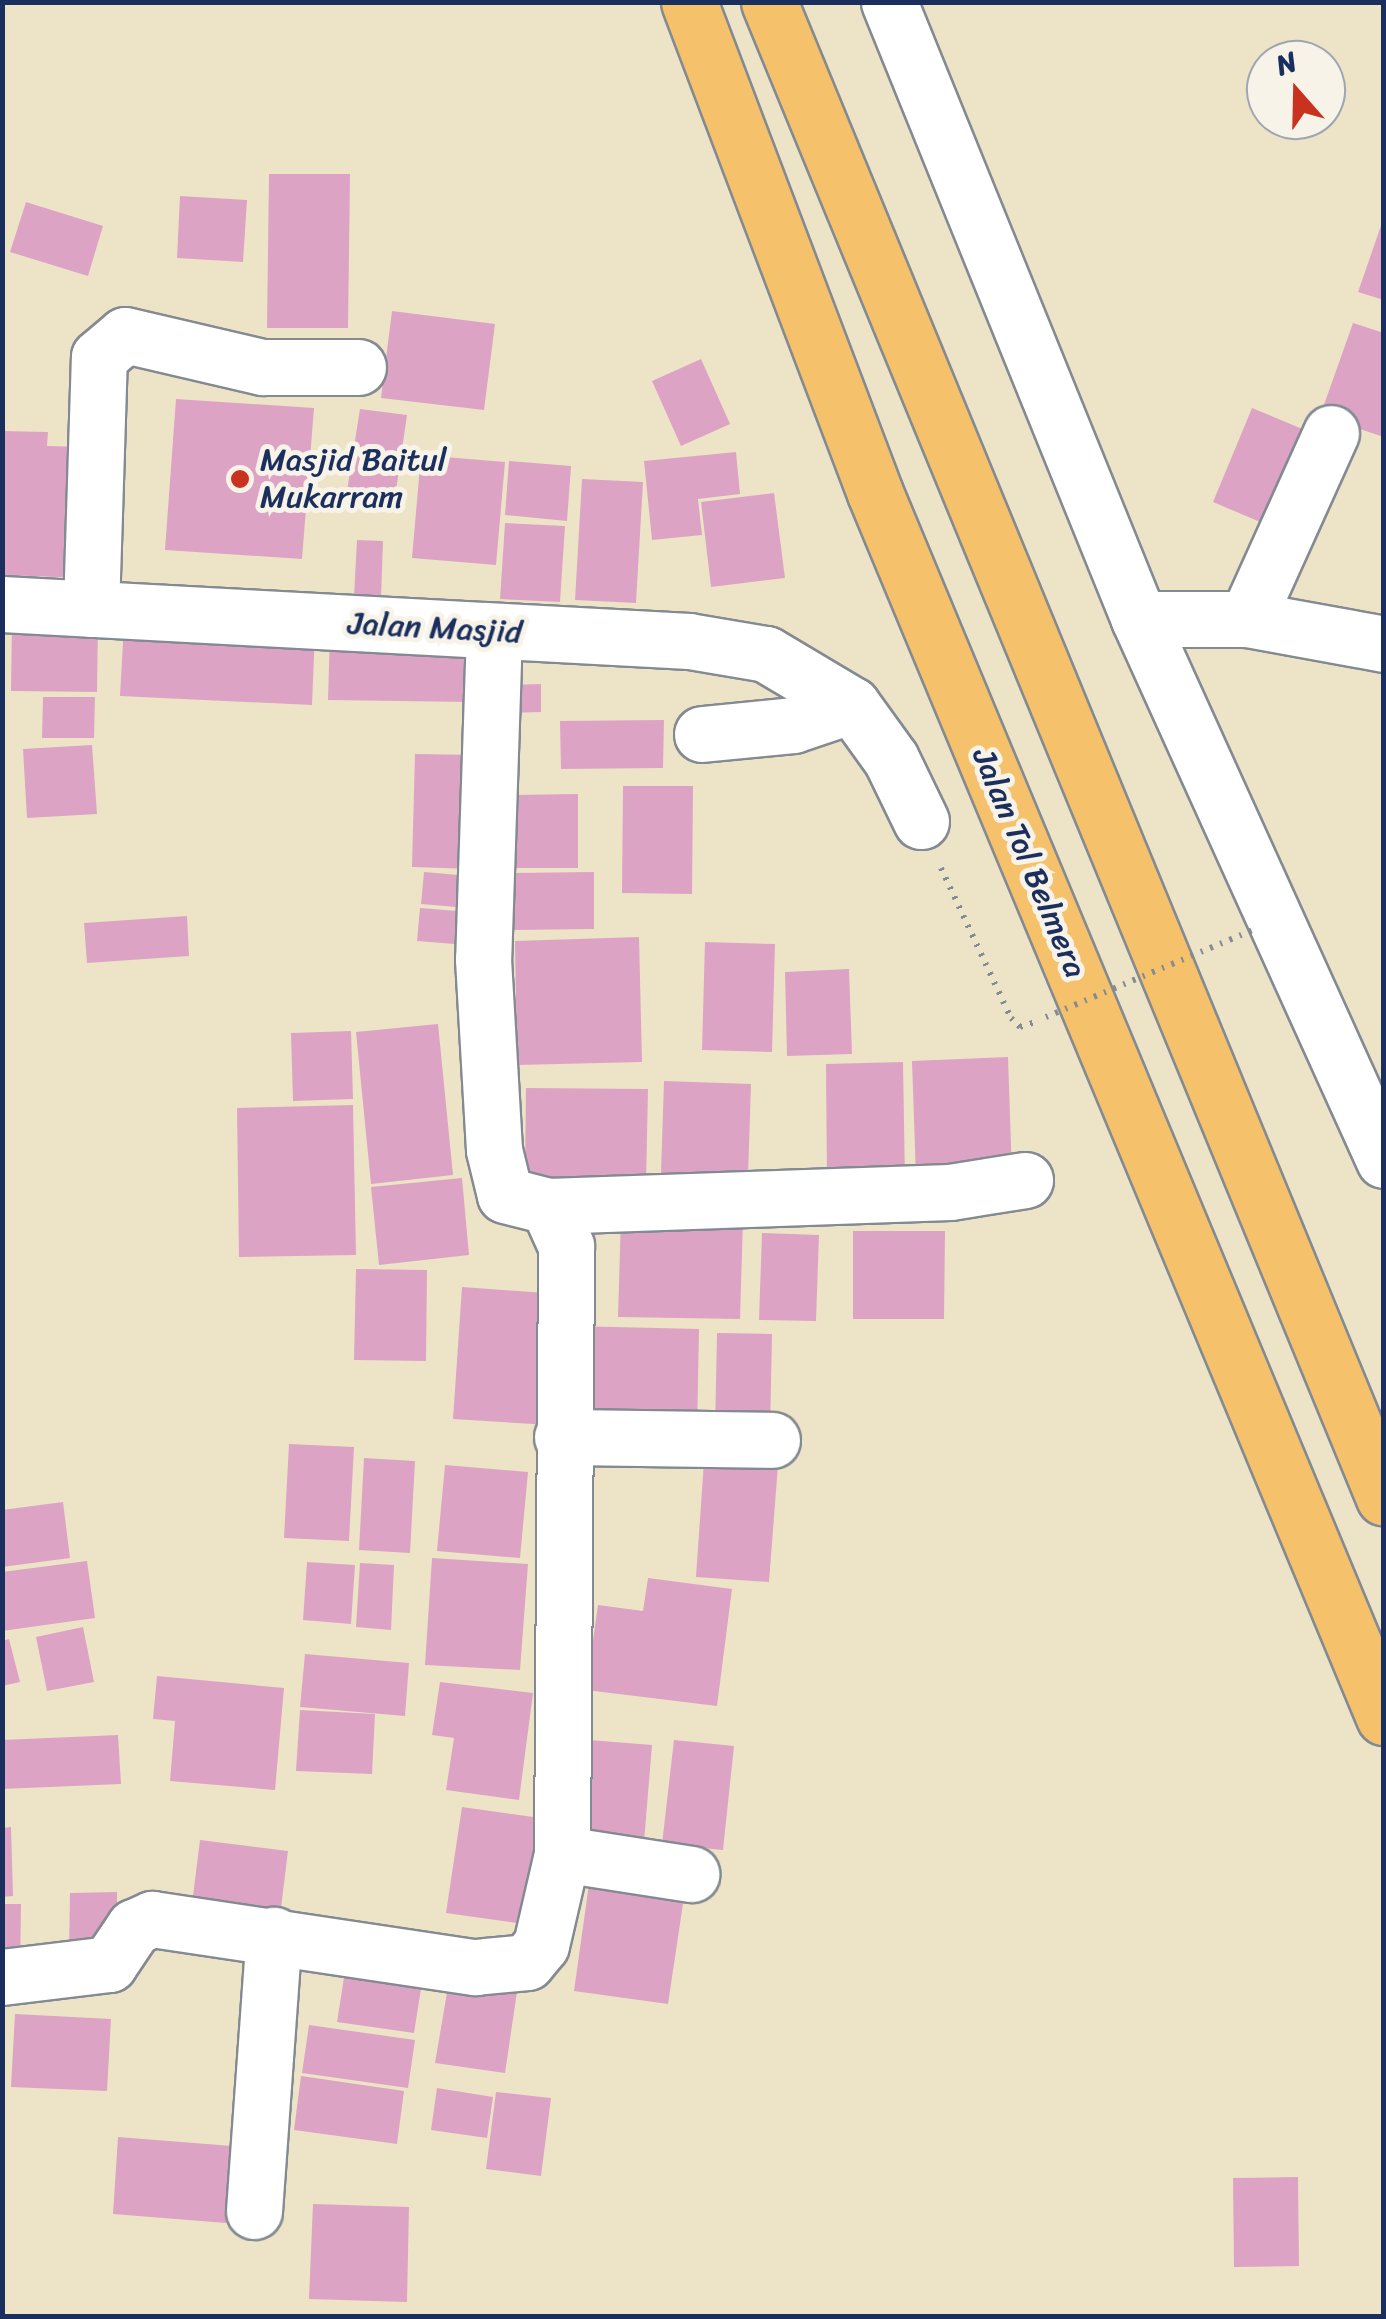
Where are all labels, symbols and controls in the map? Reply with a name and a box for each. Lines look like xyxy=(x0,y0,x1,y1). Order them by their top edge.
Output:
text: N xyxy=(1269,37,1304,90)
north arrow xyxy=(1246,40,1346,140)
place label: Masjid Baitul Mukarram xyxy=(260,442,447,517)
marker: Masjid Baitul Mukarram xyxy=(229,468,251,490)
street label: Jalan Masjid xyxy=(347,604,523,652)
street label: Jalan Tol Belmera xyxy=(963,742,1095,984)

